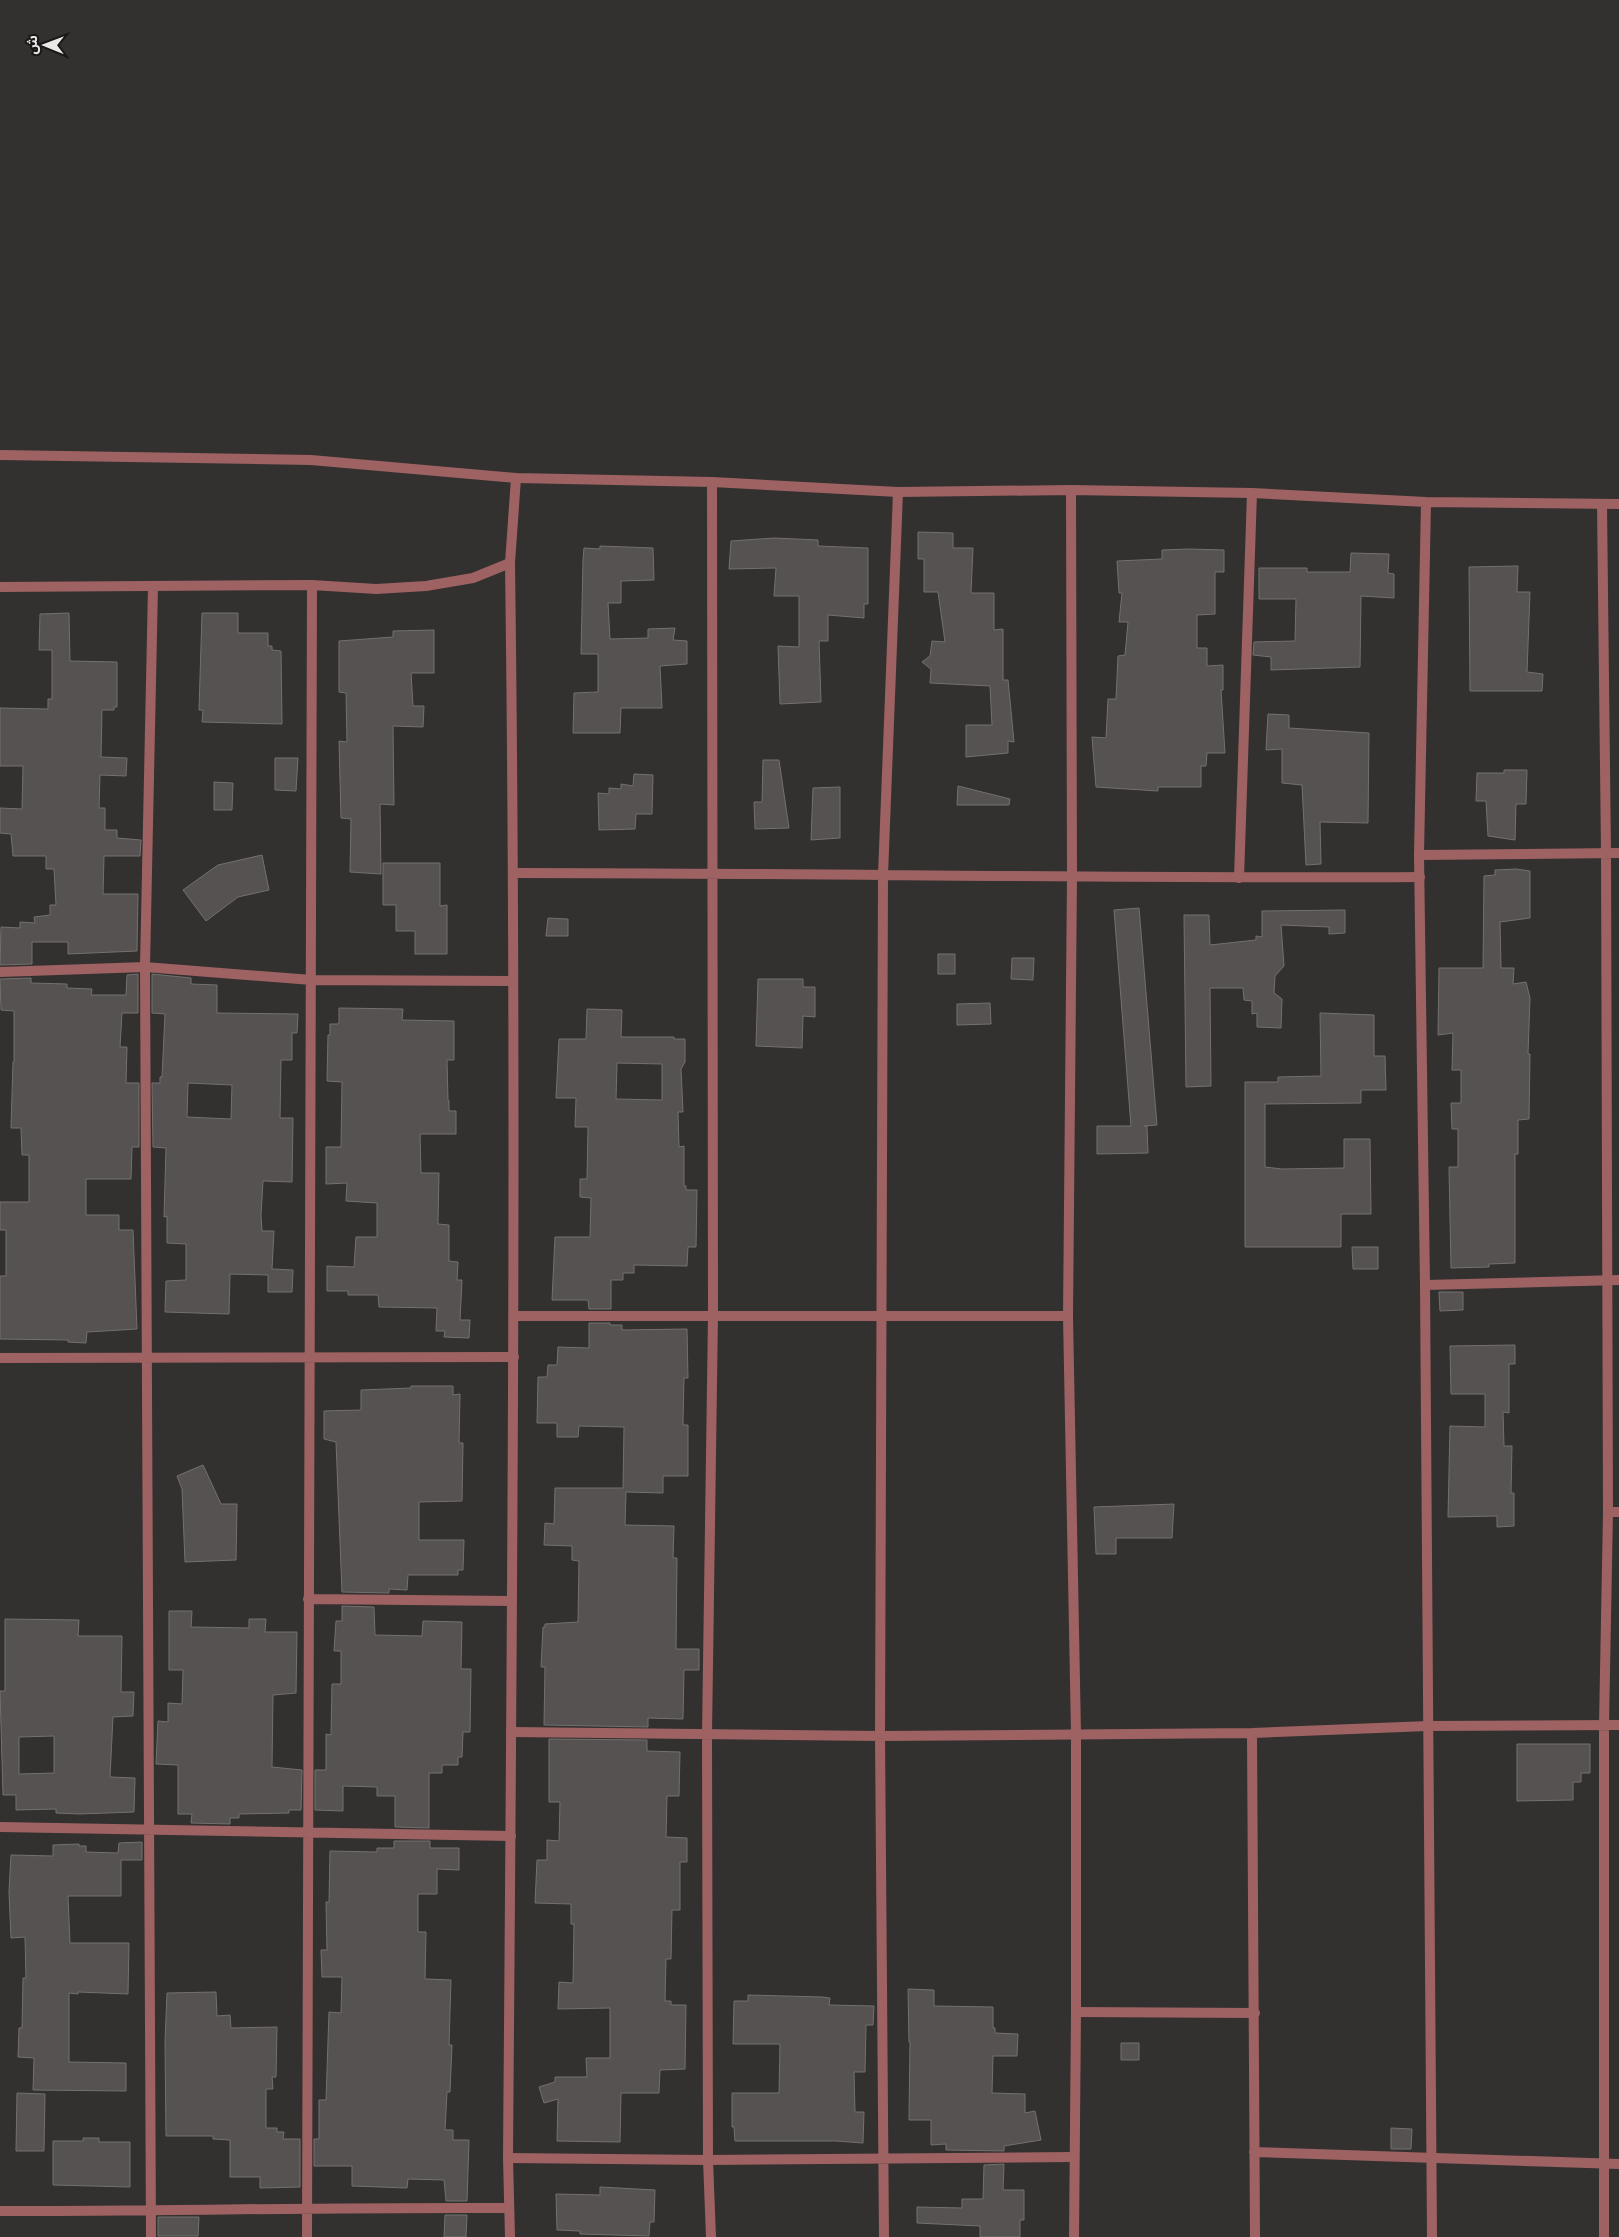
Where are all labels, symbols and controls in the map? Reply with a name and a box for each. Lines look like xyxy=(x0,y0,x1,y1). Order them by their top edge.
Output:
north arrow xyxy=(20,20,70,70)
text: ش xyxy=(23,35,41,55)

